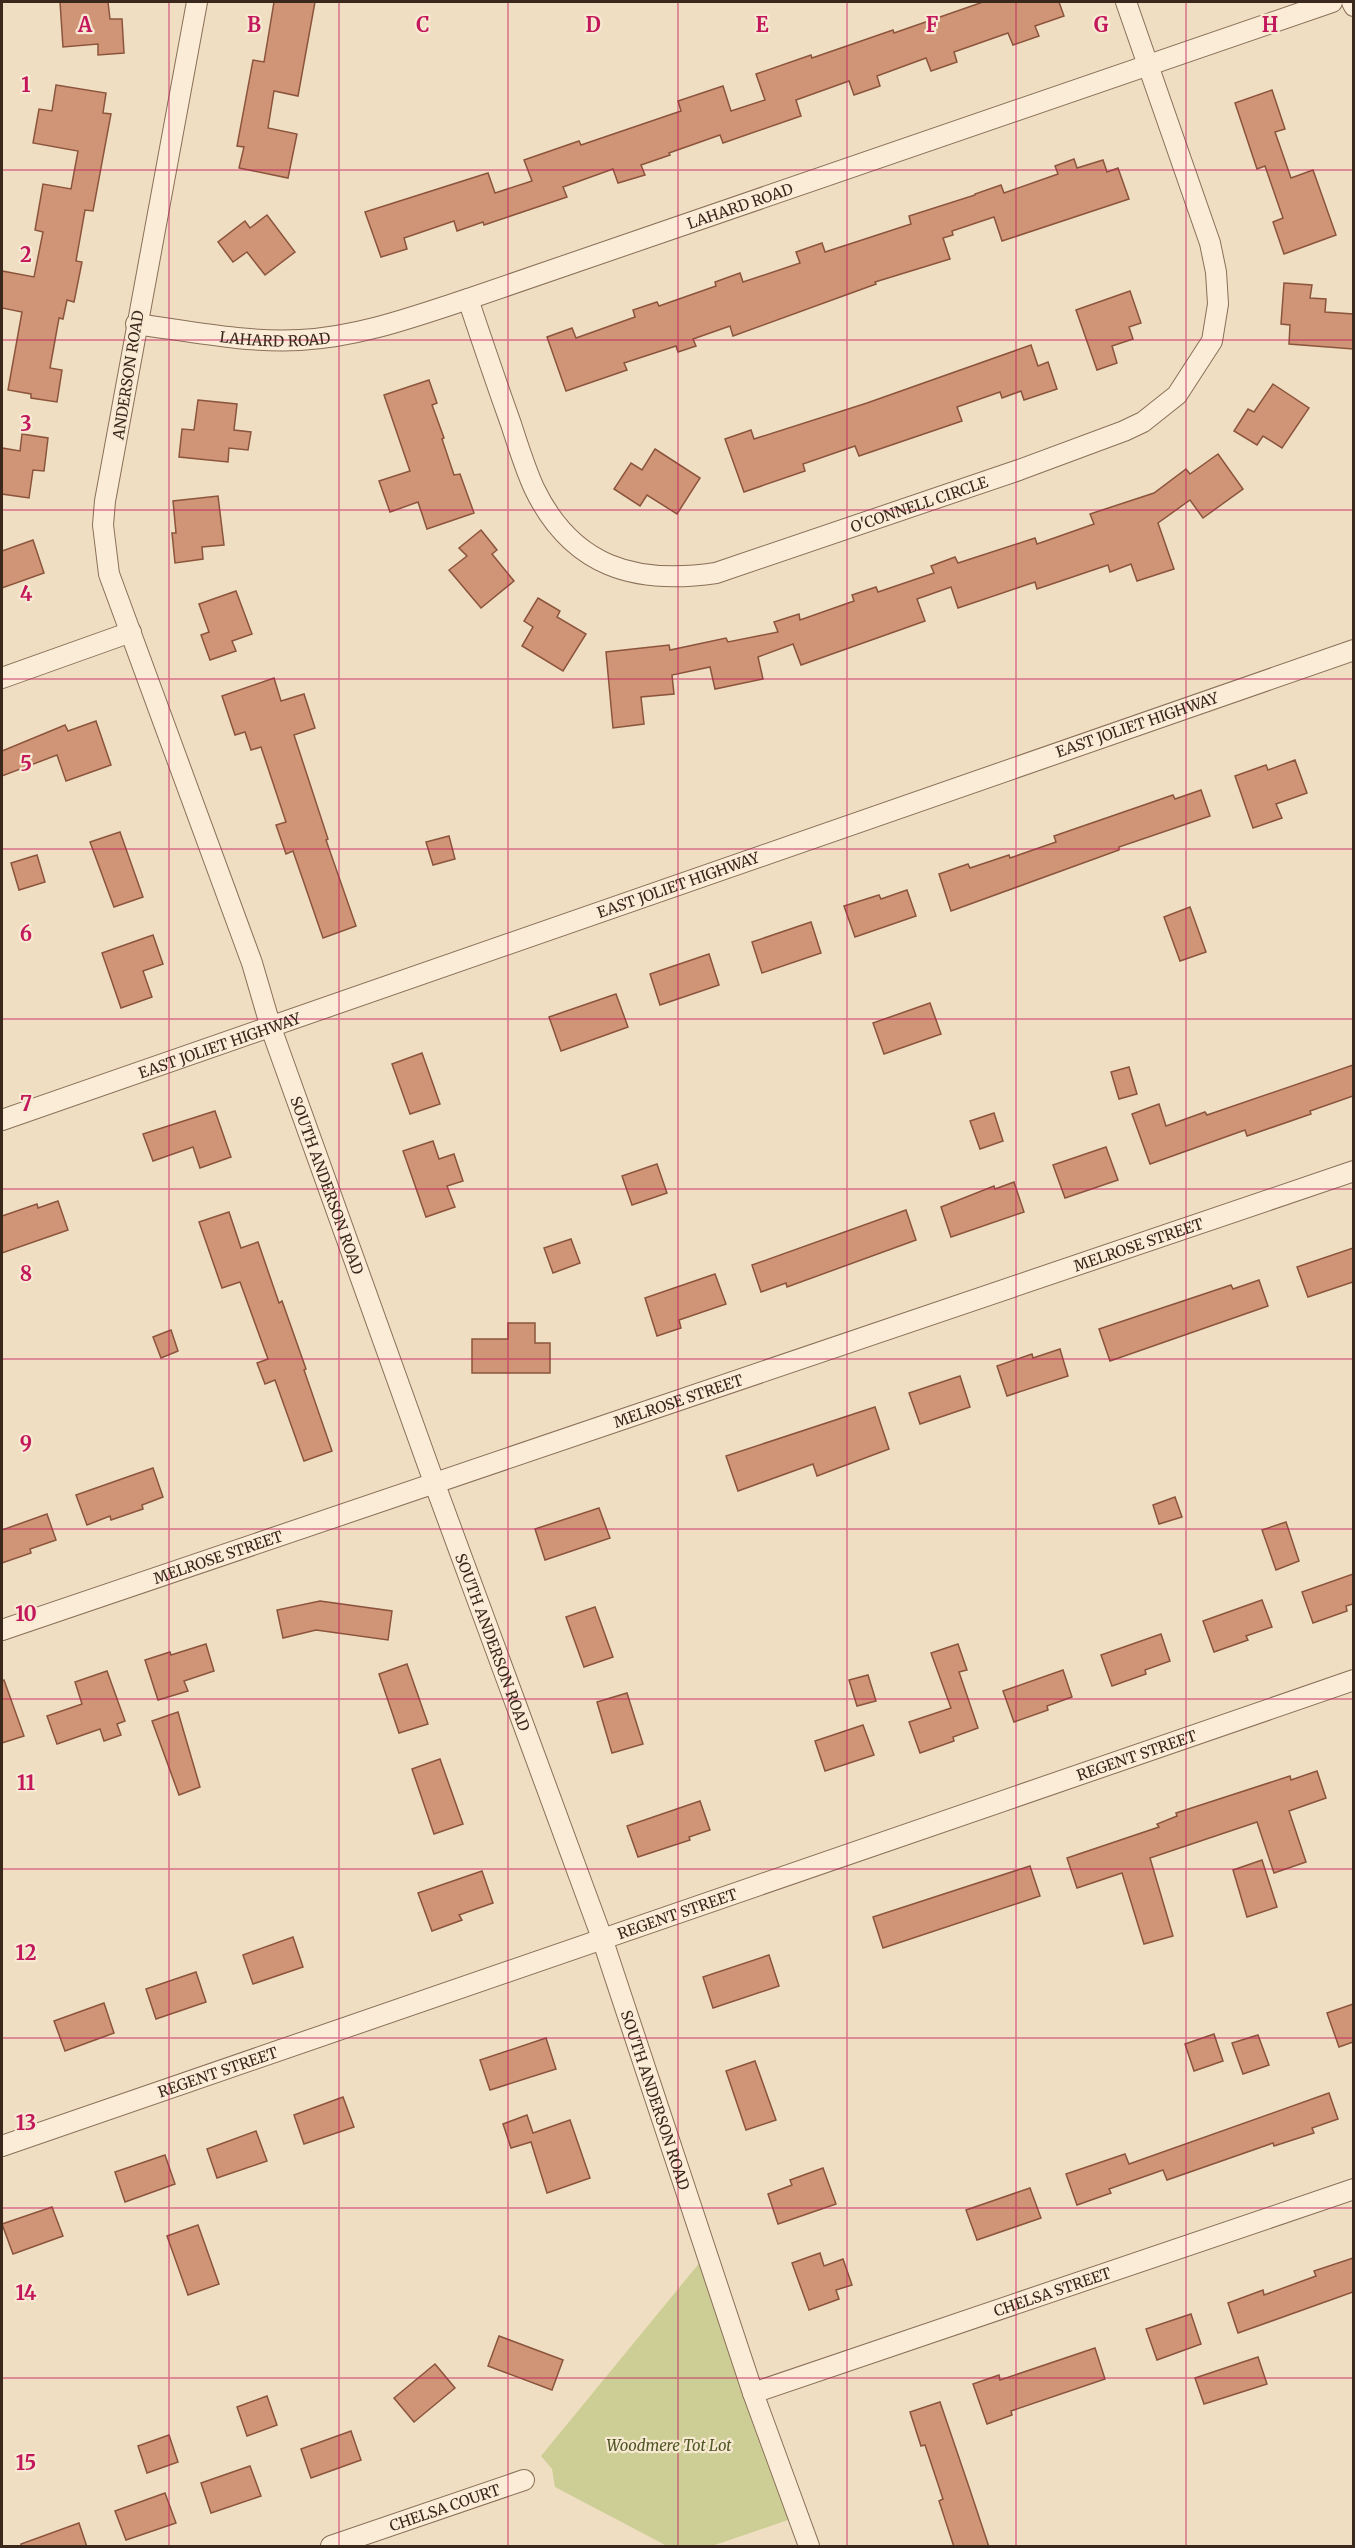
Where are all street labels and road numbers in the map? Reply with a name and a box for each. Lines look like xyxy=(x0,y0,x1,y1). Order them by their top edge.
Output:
street label: LAHARD ROAD xyxy=(684,179,795,233)
street label: ANDERSON ROAD xyxy=(108,309,148,442)
street label: LAHARD ROAD xyxy=(219,327,331,350)
street label: O'CONNELL CIRCLE xyxy=(848,472,991,536)
street label: EAST JOLIET HIGHWAY xyxy=(1053,687,1221,761)
street label: EAST JOLIET HIGHWAY xyxy=(594,847,762,922)
street label: EAST JOLIET HIGHWAY xyxy=(136,1008,303,1082)
street label: SOUTH ANDERSON ROAD xyxy=(287,1093,368,1277)
street label: MELROSE STREET xyxy=(1071,1213,1206,1275)
street label: MELROSE STREET xyxy=(611,1370,746,1431)
street label: MELROSE STREET xyxy=(151,1526,286,1587)
street label: SOUTH ANDERSON ROAD xyxy=(452,1551,534,1734)
street label: REGENT STREET xyxy=(1074,1725,1199,1784)
street label: REGENT STREET xyxy=(615,1884,740,1943)
street label: SOUTH ANDERSON ROAD xyxy=(617,2008,694,2192)
street label: REGENT STREET xyxy=(155,2042,281,2101)
street label: CHELSA STREET xyxy=(991,2263,1114,2320)
street label: CHELSA COURT xyxy=(387,2479,503,2535)

